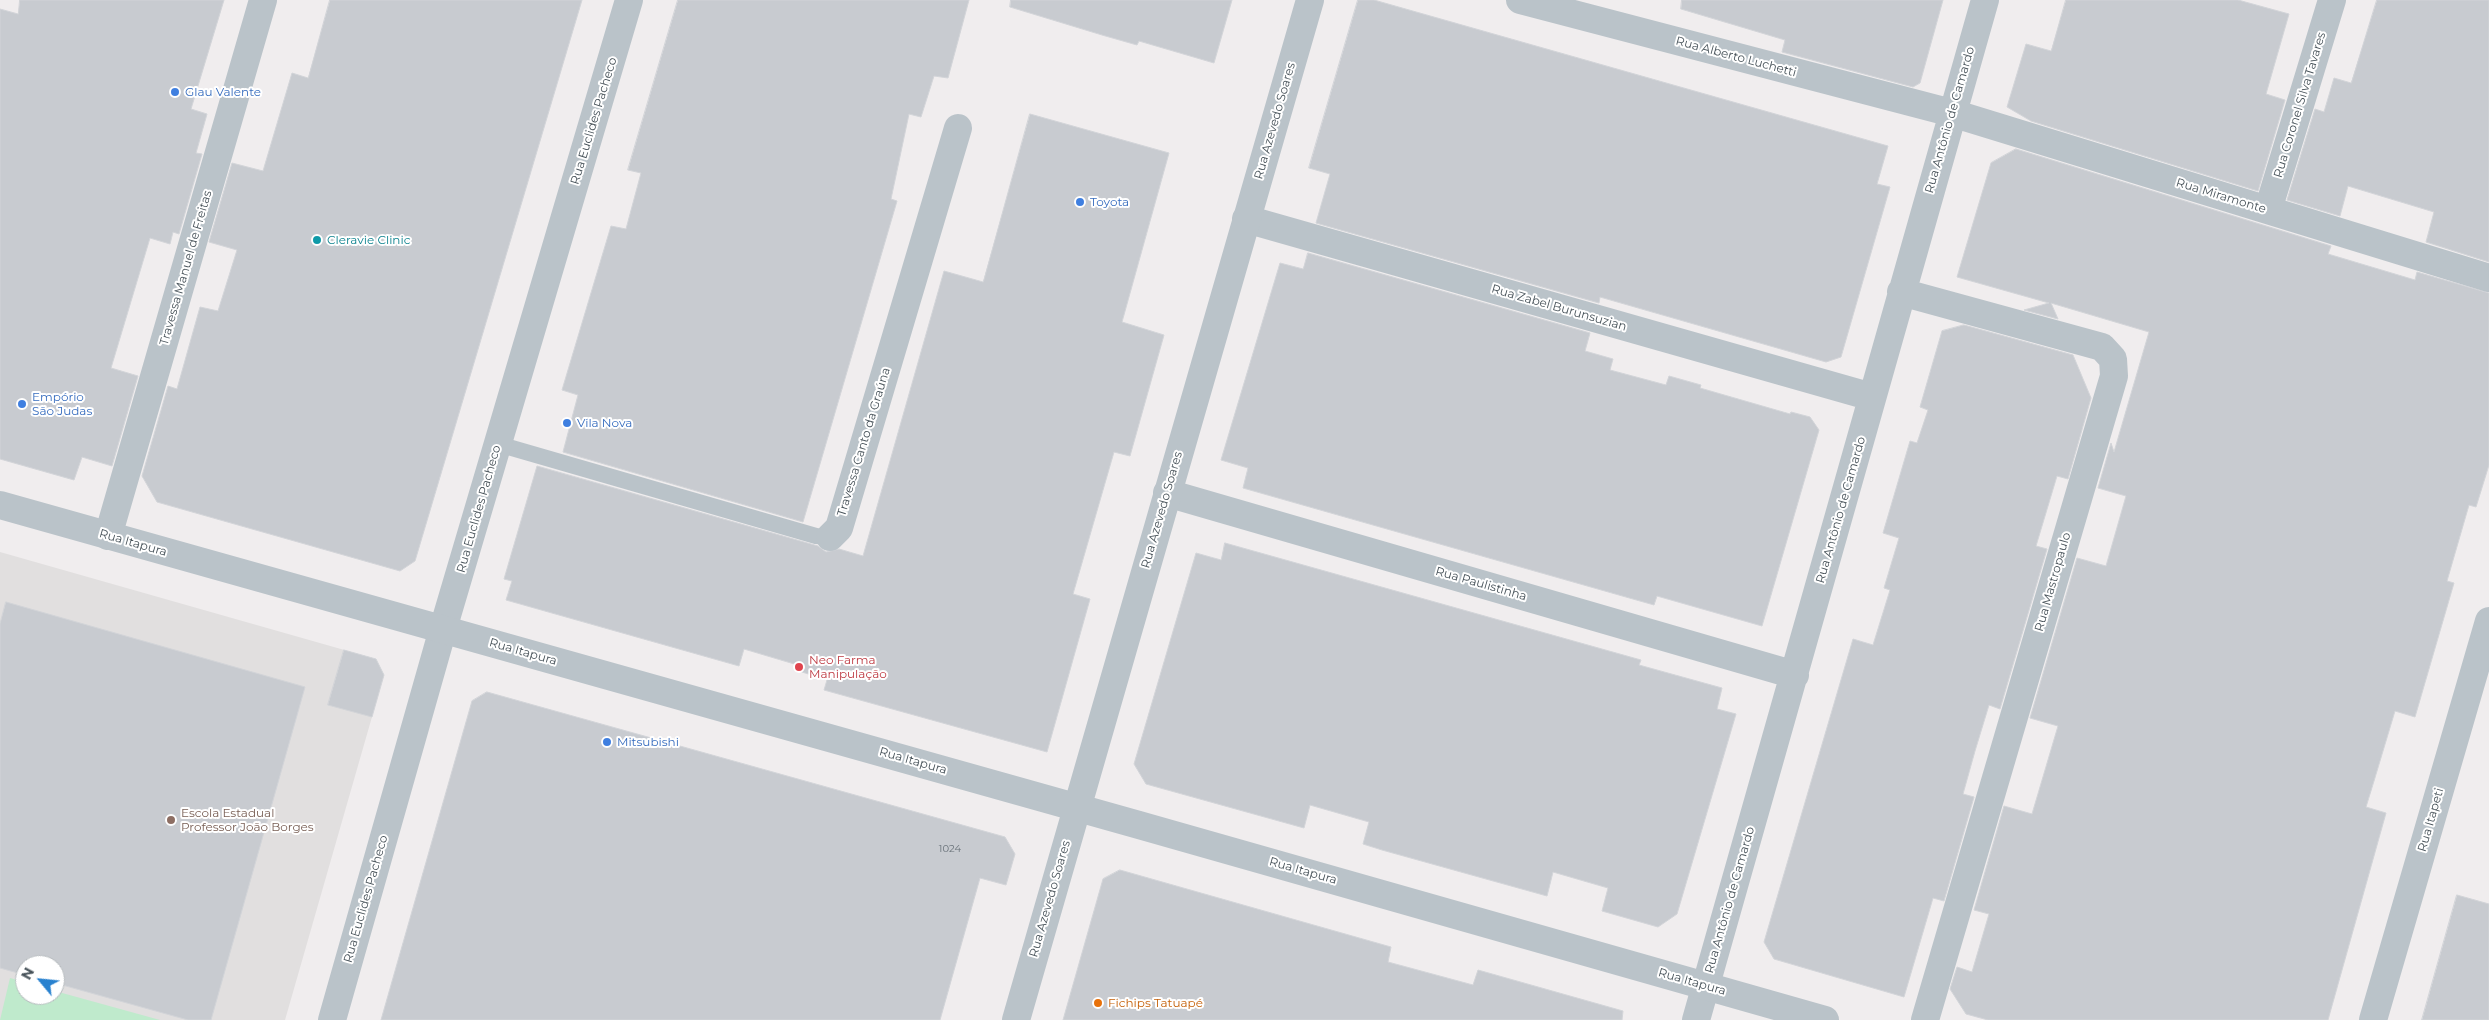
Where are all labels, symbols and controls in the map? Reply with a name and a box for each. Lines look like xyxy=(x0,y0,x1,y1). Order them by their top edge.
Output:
street label: Rua Coronel Silva Tavares xyxy=(2271,30,2329,180)
street label: Rua Alberto Luchetti xyxy=(1674,34,1798,80)
street label: Rua Antônio de Camardo xyxy=(1922,45,1978,195)
street label: Rua Euclides Pacheco xyxy=(568,56,620,186)
street label: Rua Azevedo Soares xyxy=(1251,61,1299,181)
place label: Glau Valente xyxy=(185,85,261,99)
marker: Glau Valente xyxy=(169,86,181,98)
street label: Rua Miramonte xyxy=(2174,175,2268,217)
street label: Travessa Manuel de Freitas xyxy=(157,189,215,347)
place label: Toyota xyxy=(1090,195,1129,209)
marker: Toyota xyxy=(1074,196,1086,208)
place label: Cleravie Clinic xyxy=(327,233,410,247)
marker: Cleravie Clinic xyxy=(311,234,323,246)
street label: Rua Zabel Burunsuzian xyxy=(1490,282,1628,334)
street label: Travessa Canto da Graúna xyxy=(834,366,894,518)
place label: Empório São Judas xyxy=(32,390,92,418)
marker: Empório São Judas xyxy=(16,398,28,410)
place label: Vila Nova xyxy=(577,416,632,430)
marker: Vila Nova xyxy=(561,417,573,429)
street label: Rua Antônio de Camardo xyxy=(1813,435,1869,585)
street label: Rua Euclides Pacheco xyxy=(454,443,504,575)
street label: Rua Azevedo Soares xyxy=(1138,450,1186,570)
street label: Rua Itapura xyxy=(97,526,169,560)
street label: Rua Mastropaulo xyxy=(2032,531,2074,633)
street label: Rua Paulistinha xyxy=(1434,564,1528,604)
street label: Rua Itapura xyxy=(487,635,559,669)
place label: Neo Farma Manipulação xyxy=(809,653,887,681)
marker: Neo Farma Manipulação xyxy=(793,661,805,673)
place label: Mitsubishi xyxy=(617,735,679,749)
marker: Mitsubishi xyxy=(601,736,613,748)
street label: Rua Itapura xyxy=(877,744,949,778)
street label: Rua Itapeti xyxy=(2415,786,2447,854)
place label: Escola Estadual Professor João Borges xyxy=(181,806,314,834)
marker: Escola Estadual Professor João Borges xyxy=(165,814,177,826)
street label: Rua Antônio de Camardo xyxy=(1702,825,1758,975)
street label: Rua Euclides Pacheco xyxy=(341,833,391,965)
street label: Rua Azevedo Soares xyxy=(1026,839,1074,959)
house number: 1024 xyxy=(939,843,961,855)
street label: Rua Itapura xyxy=(1267,854,1339,888)
north arrow xyxy=(15,955,65,1005)
text: N xyxy=(17,964,38,983)
street label: Rua Itapura xyxy=(1656,965,1728,999)
place label: Fichips Tatuapé xyxy=(1108,996,1203,1010)
marker: Fichips Tatuapé xyxy=(1092,997,1104,1009)

